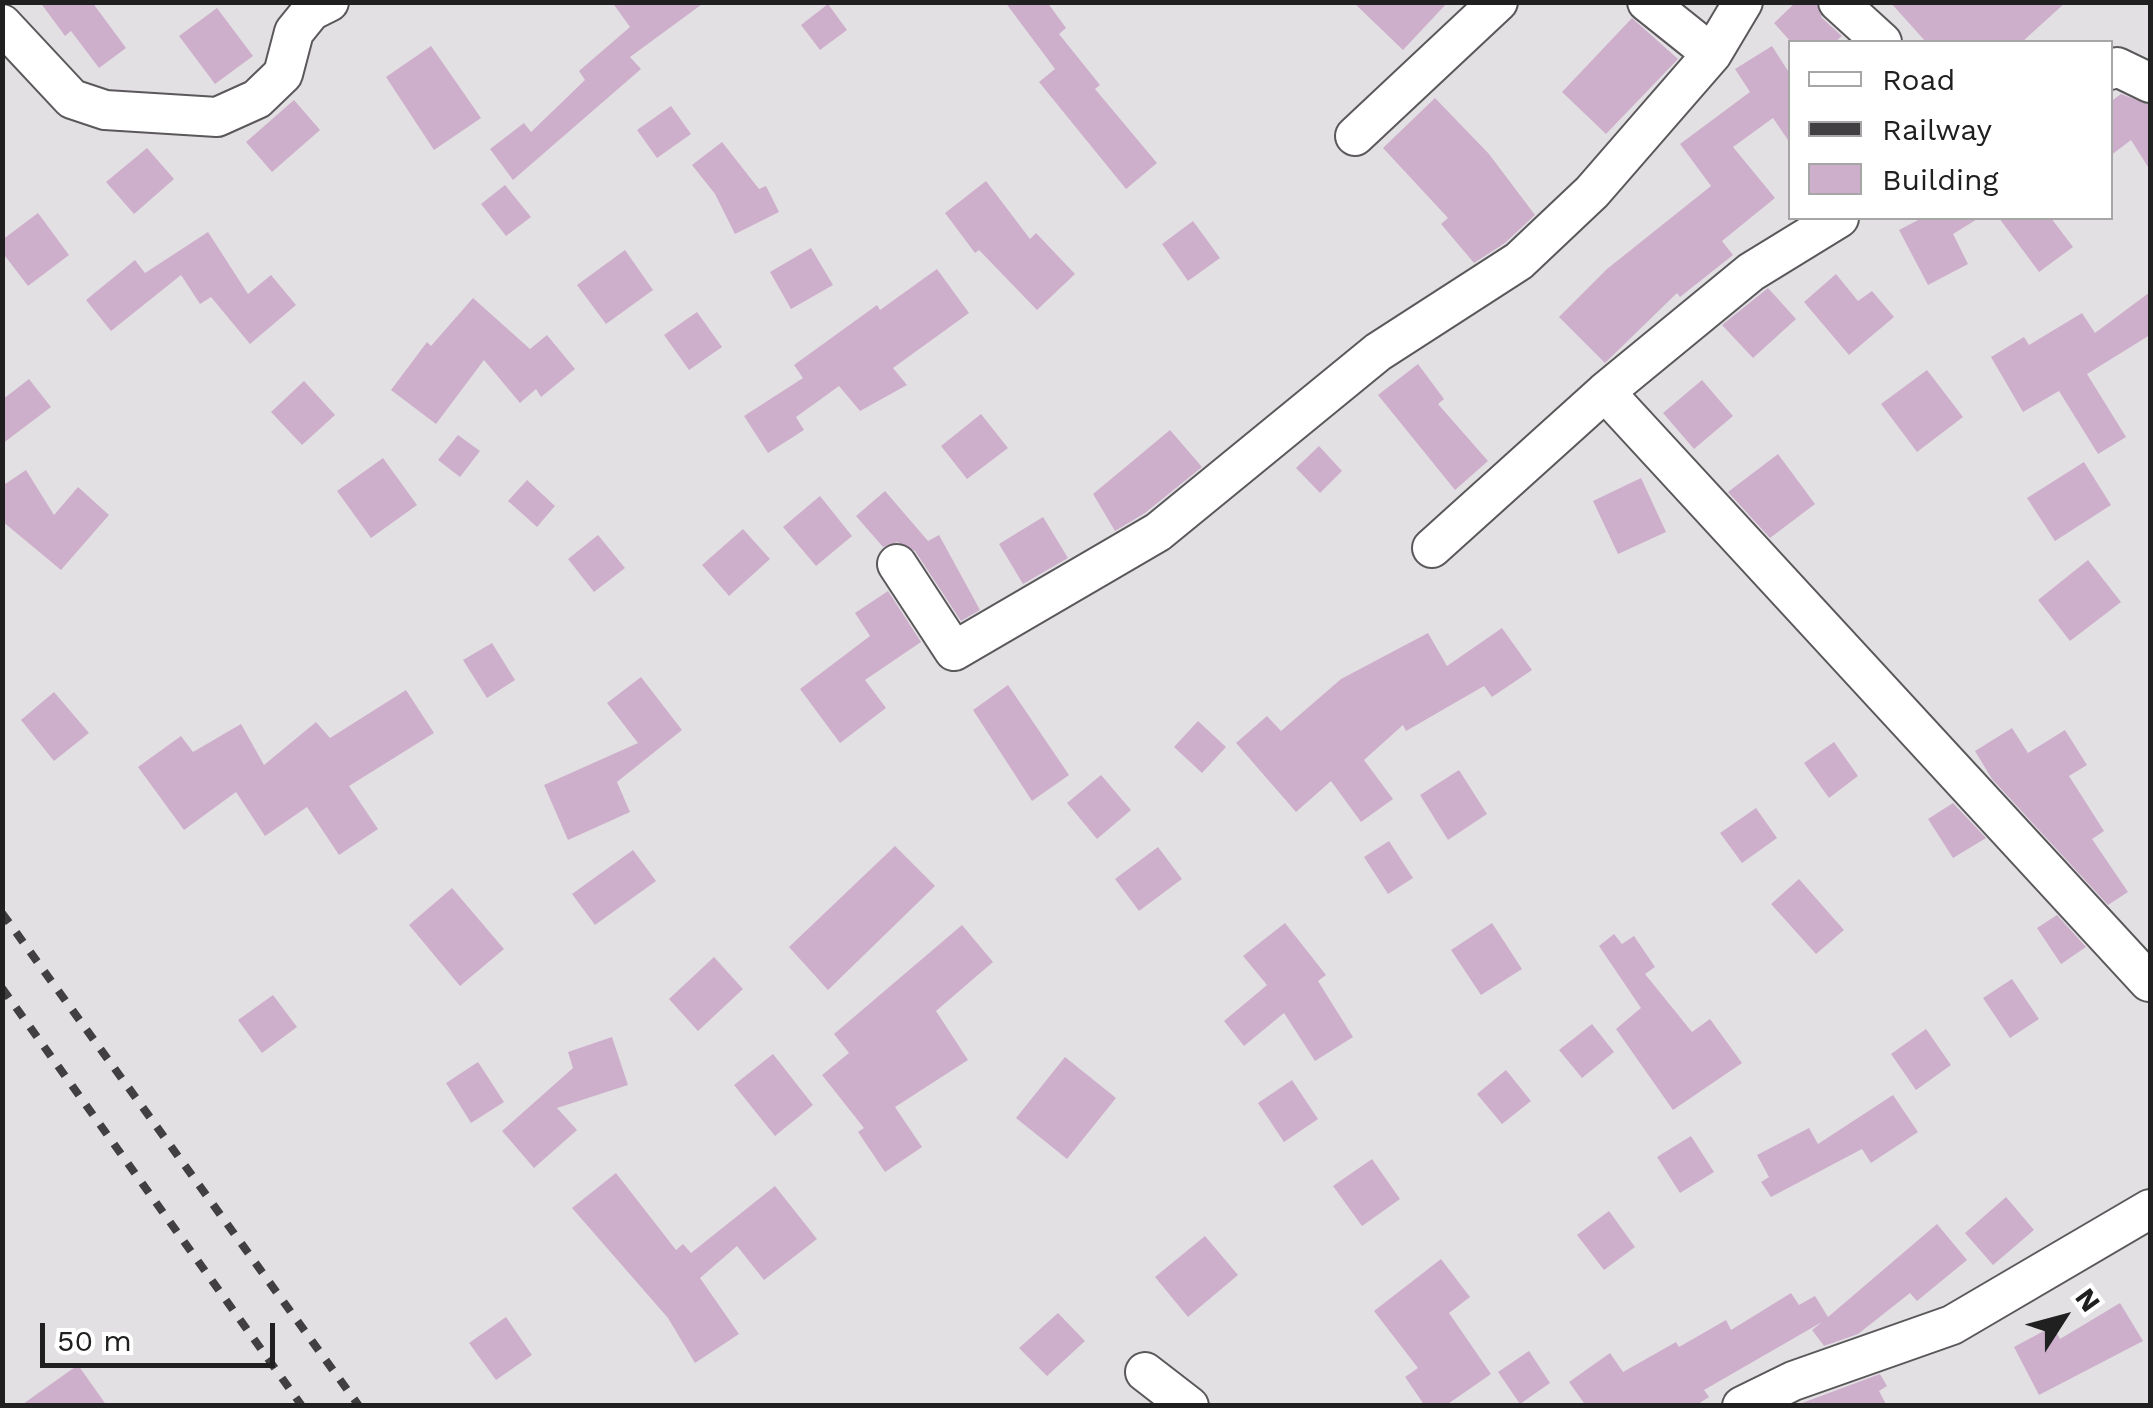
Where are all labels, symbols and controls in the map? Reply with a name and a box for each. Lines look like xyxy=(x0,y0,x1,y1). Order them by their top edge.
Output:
legend xyxy=(1788,40,2113,220)
text: Road xyxy=(1882,62,1955,97)
text: Railway xyxy=(1882,112,1992,147)
text: Building xyxy=(1882,162,1999,197)
north arrow xyxy=(2013,1268,2113,1368)
text: N xyxy=(2068,1282,2107,1318)
scale bar xyxy=(45,1303,280,1365)
text: 50 m xyxy=(57,1323,132,1358)

